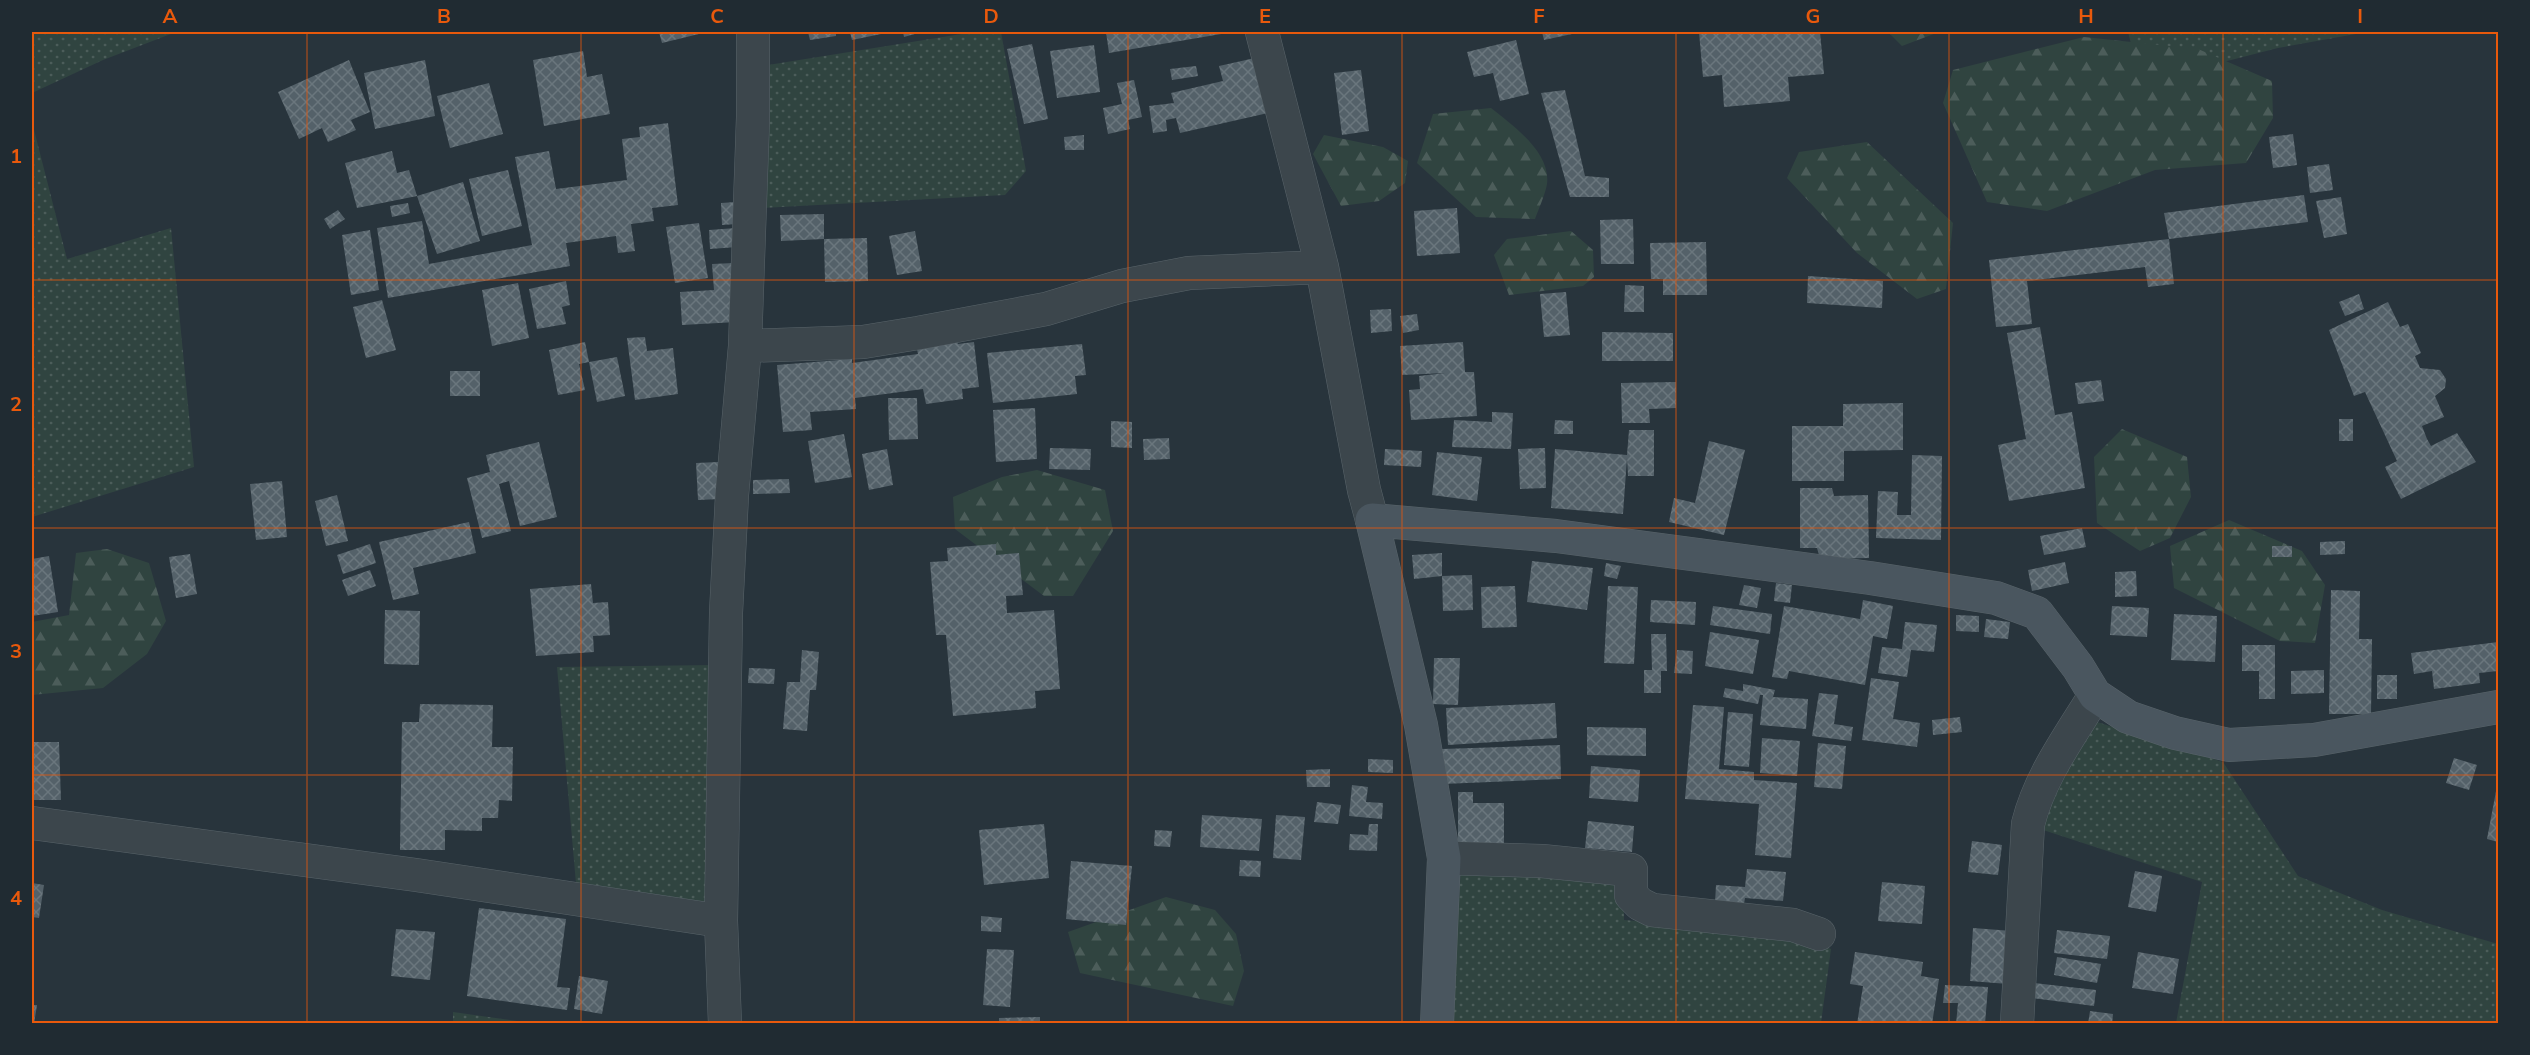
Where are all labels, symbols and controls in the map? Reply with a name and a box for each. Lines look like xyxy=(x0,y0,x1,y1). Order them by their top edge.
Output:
text: A xyxy=(163,3,178,28)
text: B xyxy=(437,3,451,28)
text: C xyxy=(710,3,724,28)
text: D xyxy=(983,3,999,28)
text: E xyxy=(1259,3,1271,28)
text: F xyxy=(1533,3,1545,28)
text: G xyxy=(1806,3,1820,28)
text: H xyxy=(2078,3,2094,28)
text: I xyxy=(2357,3,2363,28)
text: 1 xyxy=(10,143,22,168)
text: 2 xyxy=(10,391,22,416)
text: 3 xyxy=(10,638,22,663)
text: 4 xyxy=(10,885,22,910)

